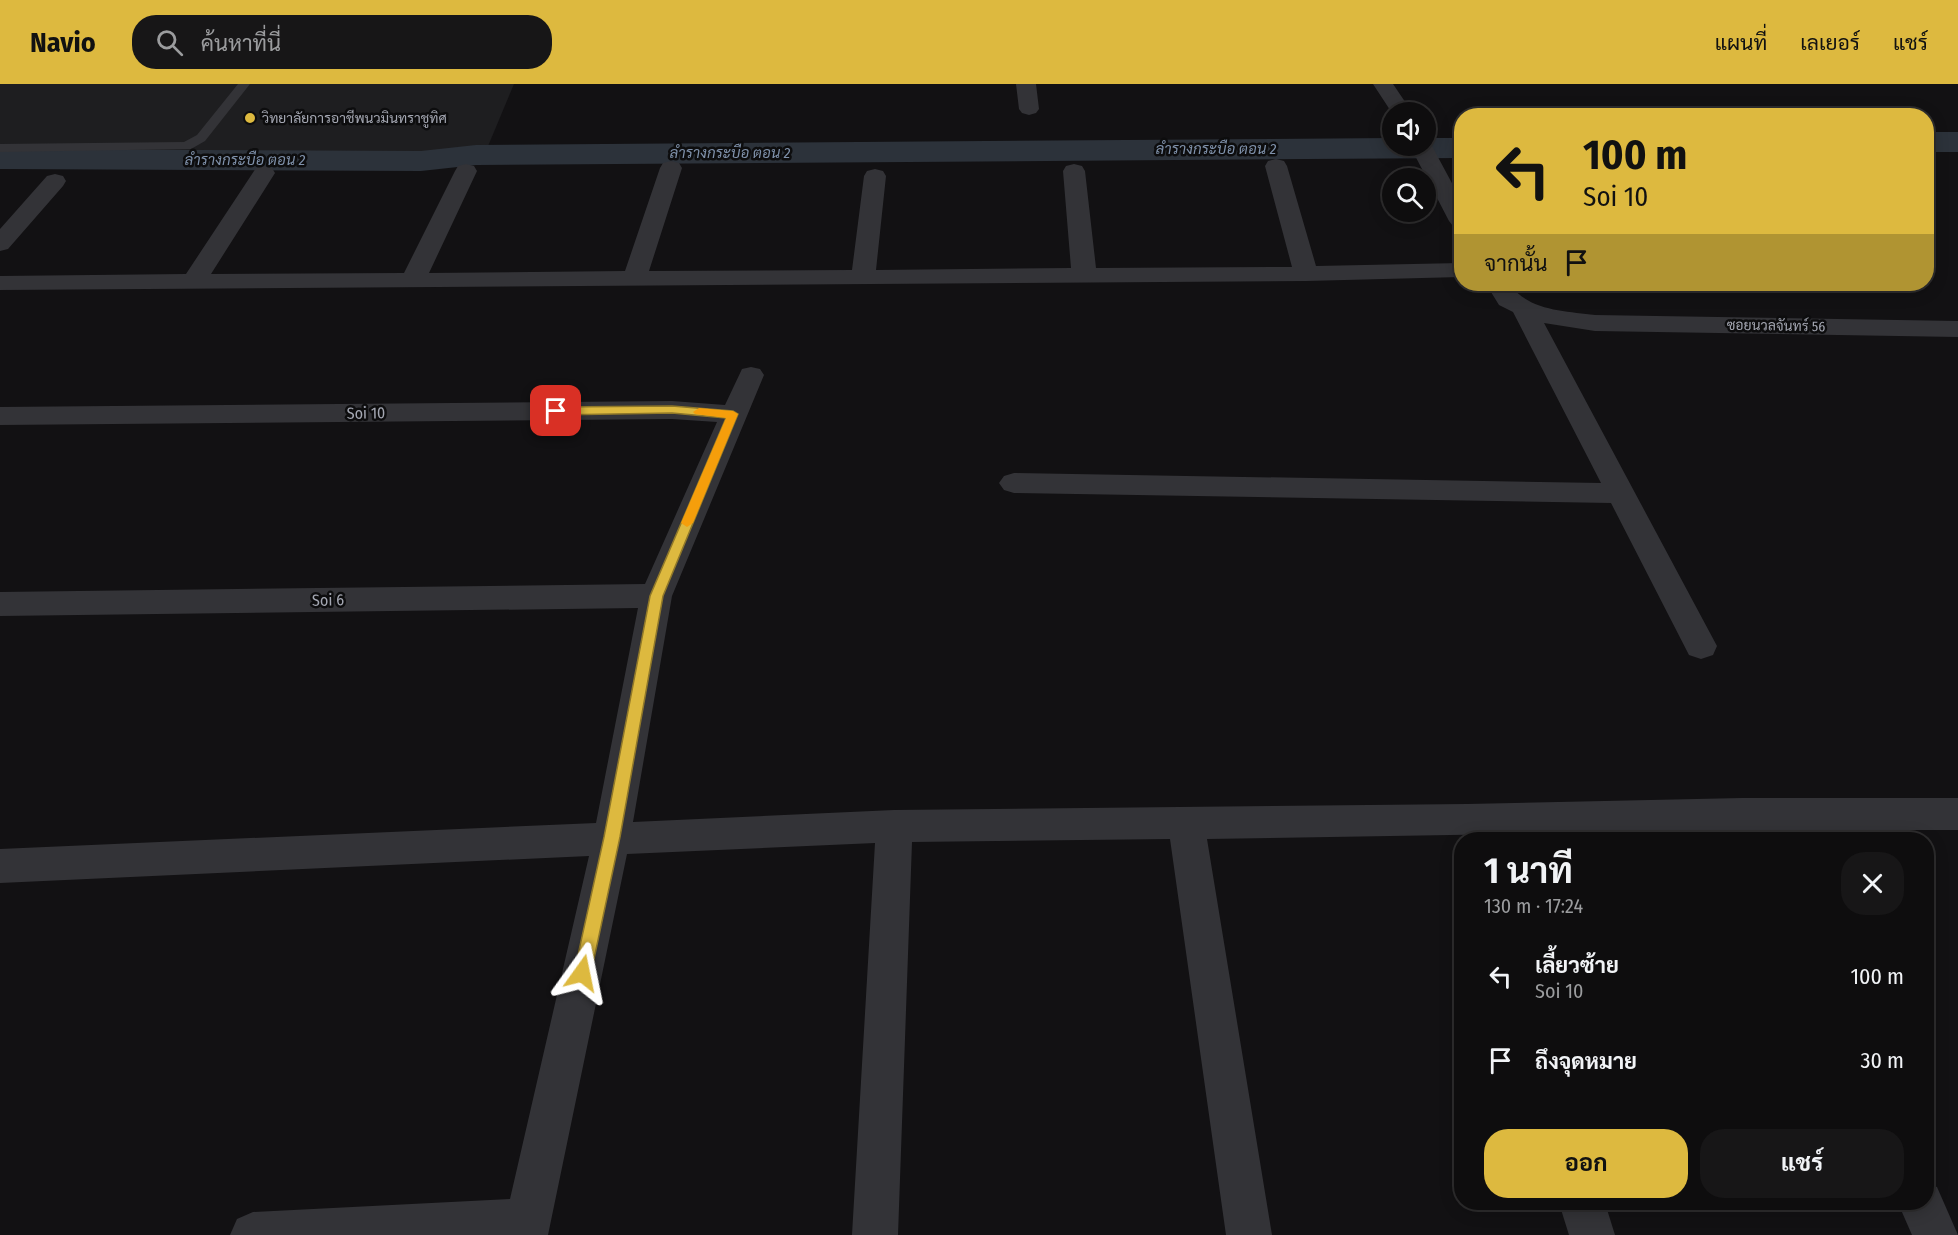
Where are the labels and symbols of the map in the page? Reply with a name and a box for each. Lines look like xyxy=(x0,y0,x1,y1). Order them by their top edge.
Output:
place label: วิทยาลัยการอาชีพนวมินทราชูทิศ xyxy=(261,109,447,128)
marker: วิทยาลัยการอาชีพนวมินทราชูทิศ xyxy=(243,111,257,125)
water label: ลำรางกระบือ ตอน 2 xyxy=(1156,139,1277,158)
water label: ลำรางกระบือ ตอน 2 xyxy=(670,143,791,162)
water label: ลำรางกระบือ ตอน 2 xyxy=(185,150,306,169)
street label: ซอยนวลจันทร์ 56 xyxy=(1727,316,1825,335)
pin xyxy=(530,385,581,436)
street label: Soi 10 xyxy=(346,403,386,423)
street label: Soi 6 xyxy=(312,590,344,610)
position arrow xyxy=(550,941,614,1005)

